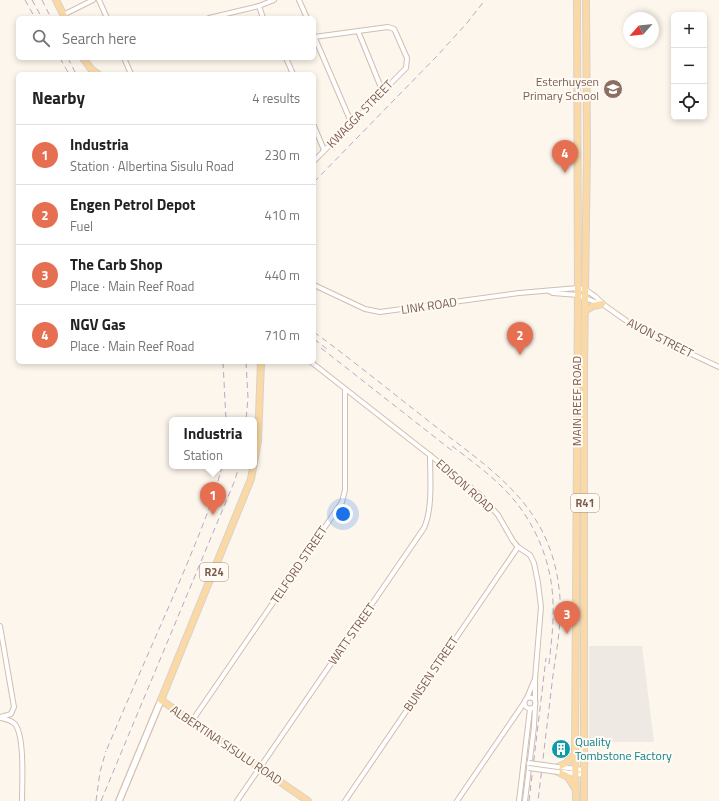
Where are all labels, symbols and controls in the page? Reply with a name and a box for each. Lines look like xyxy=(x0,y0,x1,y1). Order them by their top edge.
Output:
north arrow xyxy=(623,12,659,48)
map controls xyxy=(671,12,707,120)
button: + xyxy=(671,12,707,48)
search box xyxy=(16,16,316,60)
icon: search xyxy=(30,27,52,49)
text: Search here xyxy=(62,27,136,50)
button: − xyxy=(671,48,707,84)
place label: Esterhuysen Primary School xyxy=(523,72,599,105)
street label: KWAGGA STREET xyxy=(322,75,398,152)
school or university icon: Esterhuysen Primary School xyxy=(602,78,624,100)
button: locate xyxy=(671,84,707,120)
text: Nearby xyxy=(32,85,85,111)
text: 4 results xyxy=(252,88,300,108)
text: Industria xyxy=(70,133,129,156)
pin: 4 xyxy=(552,140,578,173)
text: 1 xyxy=(41,145,49,165)
text: 230 m xyxy=(264,145,300,165)
text: Station · Albertina Sisulu Road xyxy=(70,156,234,176)
text: Engen Petrol Depot xyxy=(70,193,196,216)
text: 2 xyxy=(41,205,49,225)
text: 410 m xyxy=(264,205,300,225)
text: Fuel xyxy=(70,216,93,236)
text: The Carb Shop xyxy=(70,253,163,276)
text: 3 xyxy=(41,265,49,285)
text: 440 m xyxy=(264,265,300,285)
text: Place · Main Reef Road xyxy=(70,276,194,296)
street label: LINK ROAD xyxy=(400,292,458,319)
text: NGV Gas xyxy=(70,313,126,336)
street label: AVON STREET xyxy=(624,313,697,363)
pin: 2 xyxy=(507,322,533,355)
text: 4 xyxy=(41,325,49,345)
text: 710 m xyxy=(264,325,300,345)
text: Place · Main Reef Road xyxy=(70,336,194,356)
street label: MAIN REEF ROAD xyxy=(567,355,586,446)
popup xyxy=(169,417,257,469)
text: Industria xyxy=(184,422,242,445)
text: Station xyxy=(184,445,223,465)
street label: EDISON ROAD xyxy=(432,454,499,517)
pin: 1 xyxy=(200,482,226,515)
road number: R41 xyxy=(571,494,599,512)
your location xyxy=(333,504,353,524)
street label: TELFORD STREET xyxy=(265,521,332,607)
road number: R24 xyxy=(200,563,228,581)
street label: WATT STREET xyxy=(323,598,380,669)
pin: 3 xyxy=(554,601,580,634)
street label: BUNSEN STREET xyxy=(398,632,463,715)
street label: ALBERTINA SISULU ROAD xyxy=(167,700,286,789)
place label: Quality Tombstone Factory xyxy=(575,732,672,765)
building icon: Quality Tombstone Factory xyxy=(550,738,572,760)

